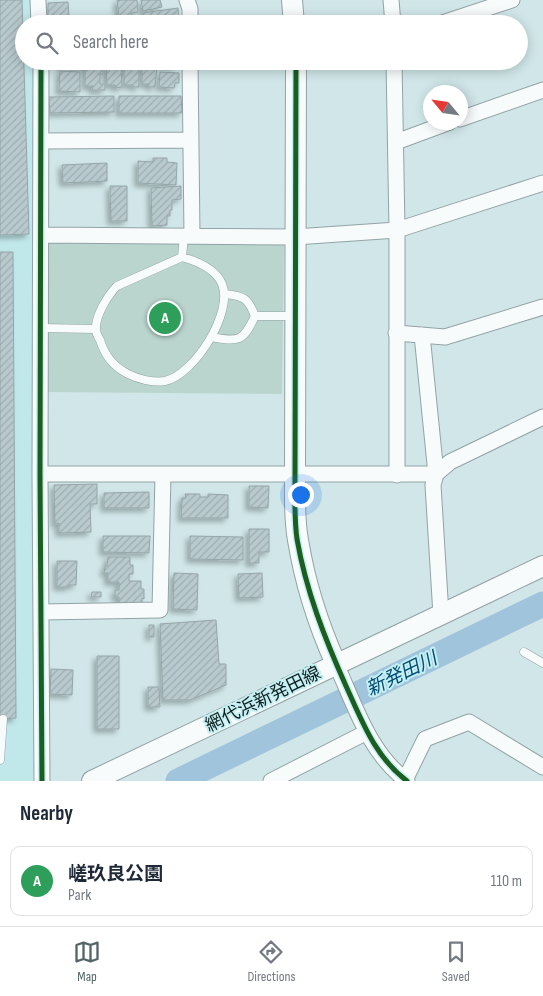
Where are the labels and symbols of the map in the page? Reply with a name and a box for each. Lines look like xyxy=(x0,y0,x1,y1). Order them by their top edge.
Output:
north arrow xyxy=(423,85,468,130)
pin: A xyxy=(149,299,181,337)
your location xyxy=(288,482,314,508)
water label: 新発田川 xyxy=(362,646,443,701)
street label: 網代浜新発田線 xyxy=(202,662,324,737)

